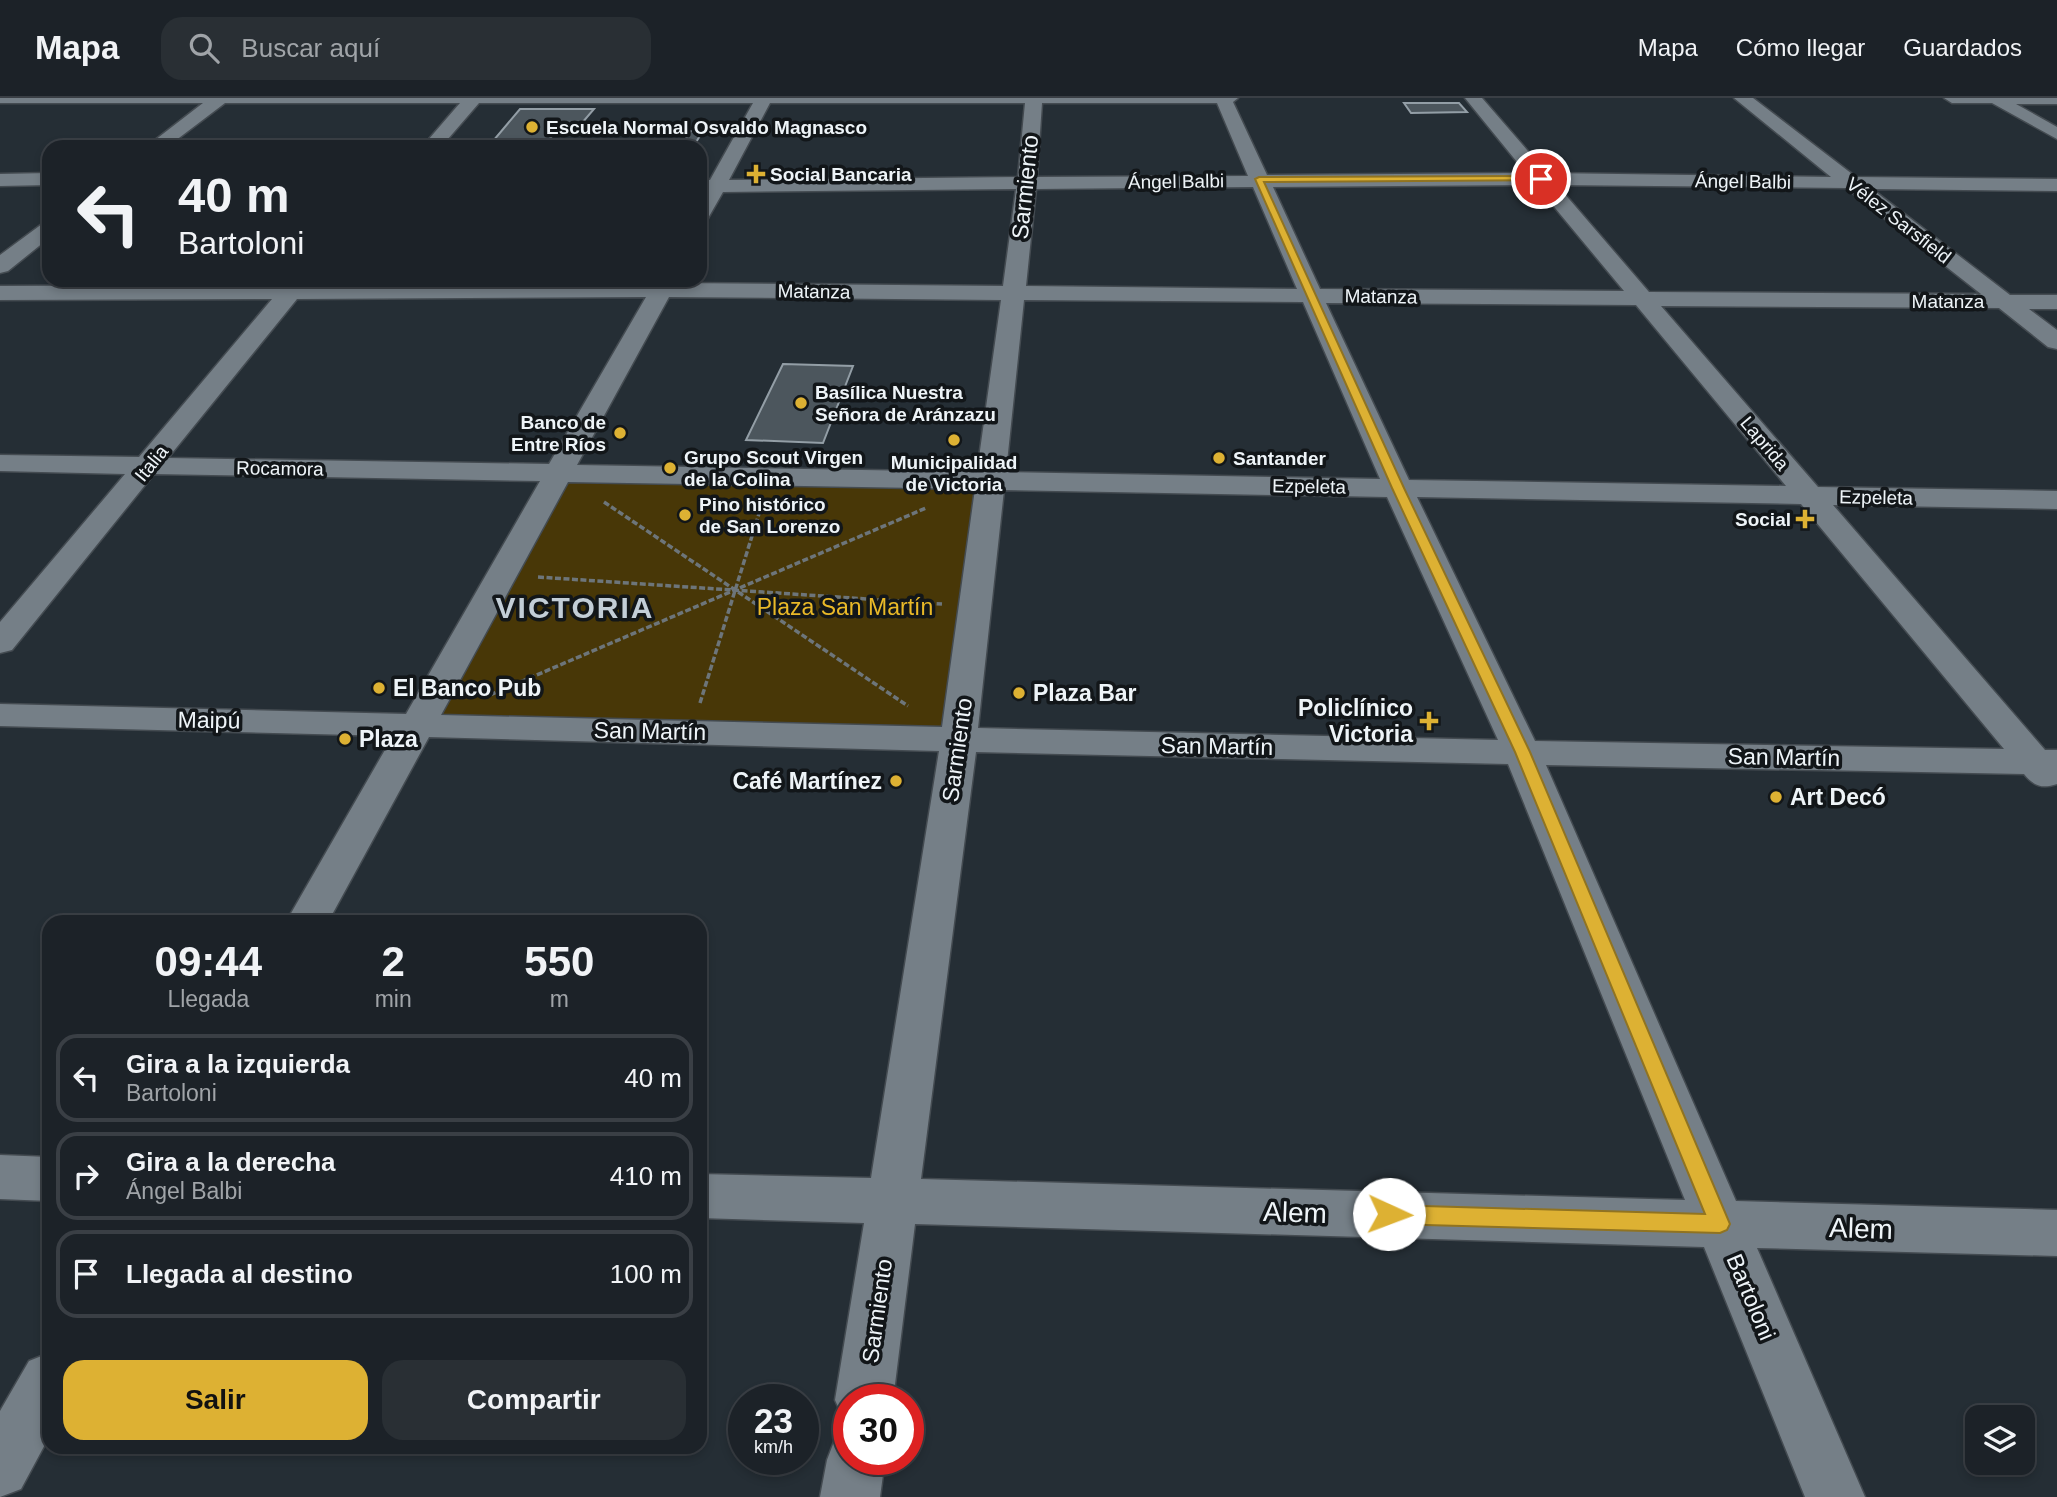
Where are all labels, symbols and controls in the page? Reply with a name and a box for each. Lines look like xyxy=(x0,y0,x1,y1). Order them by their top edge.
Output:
search box xyxy=(161,17,651,80)
text: Mapa xyxy=(35,29,119,66)
icon: search xyxy=(185,29,223,67)
text: Buscar aquí xyxy=(241,33,380,63)
text: Mapa xyxy=(1638,34,1698,61)
text: Cómo llegar xyxy=(1736,34,1865,61)
text: Guardados xyxy=(1903,34,2022,61)
place label: Escuela Normal Osvaldo Magnasco xyxy=(546,117,867,138)
marker: Escuela Normal Osvaldo Magnasco xyxy=(524,119,540,135)
street label: Sarmiento xyxy=(1007,134,1043,240)
pin xyxy=(1511,149,1571,209)
icon: arrive xyxy=(1522,160,1560,198)
place label: Social Bancaria xyxy=(770,164,912,185)
marker: Social Bancaria xyxy=(748,166,764,182)
icon: left xyxy=(63,168,154,259)
text: 40 m xyxy=(178,168,290,222)
street label: Ángel Balbi xyxy=(1128,170,1224,193)
street label: Ángel Balbi xyxy=(1695,170,1791,193)
street label: Vélez Sarsfield xyxy=(1842,173,1955,268)
text: Bartoloni xyxy=(178,225,304,261)
street label: Matanza xyxy=(777,280,851,303)
street label: Matanza xyxy=(1344,285,1418,308)
street label: Matanza xyxy=(1912,291,1985,312)
place label: Basílica Nuestra Señora de Aránzazu xyxy=(815,382,996,425)
marker: Basílica Nuestra Señora de Aránzazu xyxy=(793,395,809,411)
place label: Banco de Entre Ríos xyxy=(511,412,606,455)
street label: Laprida xyxy=(1736,412,1793,475)
marker: Banco de Entre Ríos xyxy=(612,425,628,441)
marker: Municipalidad de Victoria xyxy=(946,432,962,448)
street label: Italia xyxy=(131,441,172,486)
place label: Grupo Scout Virgen de la Colina xyxy=(684,447,863,490)
place label: Santander xyxy=(1233,448,1327,469)
marker: Santander xyxy=(1211,450,1227,466)
place label: Municipalidad de Victoria xyxy=(891,452,1017,495)
street label: Rocamora xyxy=(236,457,324,480)
marker: Grupo Scout Virgen de la Colina xyxy=(662,460,678,476)
street label: Ezpeleta xyxy=(1272,475,1347,498)
street label: Ezpeleta xyxy=(1839,486,1914,509)
place label: Pino histórico de San Lorenzo xyxy=(699,494,840,537)
marker: Pino histórico de San Lorenzo xyxy=(677,507,693,523)
place label: Social xyxy=(1735,509,1791,530)
marker: Social xyxy=(1797,511,1813,527)
district label: VICTORIA xyxy=(496,591,654,624)
park label: Plaza San Martín xyxy=(757,594,933,620)
place label: El Banco Pub xyxy=(393,675,541,701)
marker: El Banco Pub xyxy=(371,680,387,696)
place label: Plaza Bar xyxy=(1033,680,1137,706)
marker: Plaza Bar xyxy=(1011,685,1027,701)
place label: Policlínico Victoria xyxy=(1298,695,1413,747)
street label: Sarmiento xyxy=(937,696,977,804)
street label: Maipú xyxy=(177,706,241,734)
marker: Policlínico Victoria xyxy=(1419,711,1439,731)
street label: San Martín xyxy=(594,717,706,745)
place label: Plaza xyxy=(359,726,418,752)
marker: Plaza xyxy=(337,731,353,747)
street label: San Martín xyxy=(1161,732,1273,760)
street label: San Martín xyxy=(1728,743,1840,771)
place label: Café Martínez xyxy=(732,768,882,794)
marker: Café Martínez xyxy=(888,773,904,789)
place label: Art Decó xyxy=(1790,784,1886,810)
marker: Art Decó xyxy=(1768,789,1784,805)
text: 09:44 xyxy=(155,938,262,985)
text: 2 xyxy=(381,938,405,985)
text: 550 xyxy=(524,938,594,985)
text: Llegada xyxy=(167,986,249,1012)
text: min xyxy=(375,986,412,1012)
text: m xyxy=(550,986,569,1012)
text: Gira a la izquierda xyxy=(126,1049,350,1079)
icon: left xyxy=(67,1059,105,1097)
text: 40 m xyxy=(624,1063,682,1093)
text: Bartoloni xyxy=(126,1080,217,1106)
text: Gira a la derecha xyxy=(126,1147,336,1177)
icon: right xyxy=(67,1157,105,1195)
text: 410 m xyxy=(610,1161,682,1191)
position arrow xyxy=(1352,1177,1426,1251)
text: Ángel Balbi xyxy=(126,1178,242,1204)
street label: Alem xyxy=(1263,1196,1327,1229)
street label: Alem xyxy=(1829,1212,1893,1245)
street label: Bartoloni xyxy=(1721,1250,1781,1344)
icon: arrive xyxy=(67,1255,105,1293)
street label: Sarmiento xyxy=(857,1257,897,1365)
text: Llegada al destino xyxy=(126,1259,353,1289)
text: 100 m xyxy=(610,1259,682,1289)
button: Salir xyxy=(63,1360,368,1440)
button: Compartir xyxy=(382,1360,686,1440)
speed limit sign: 30 xyxy=(833,1384,924,1475)
text: 23 xyxy=(754,1401,793,1440)
map controls xyxy=(1965,1405,2035,1475)
button: layers xyxy=(1965,1405,2035,1475)
text: km/h xyxy=(754,1437,793,1457)

